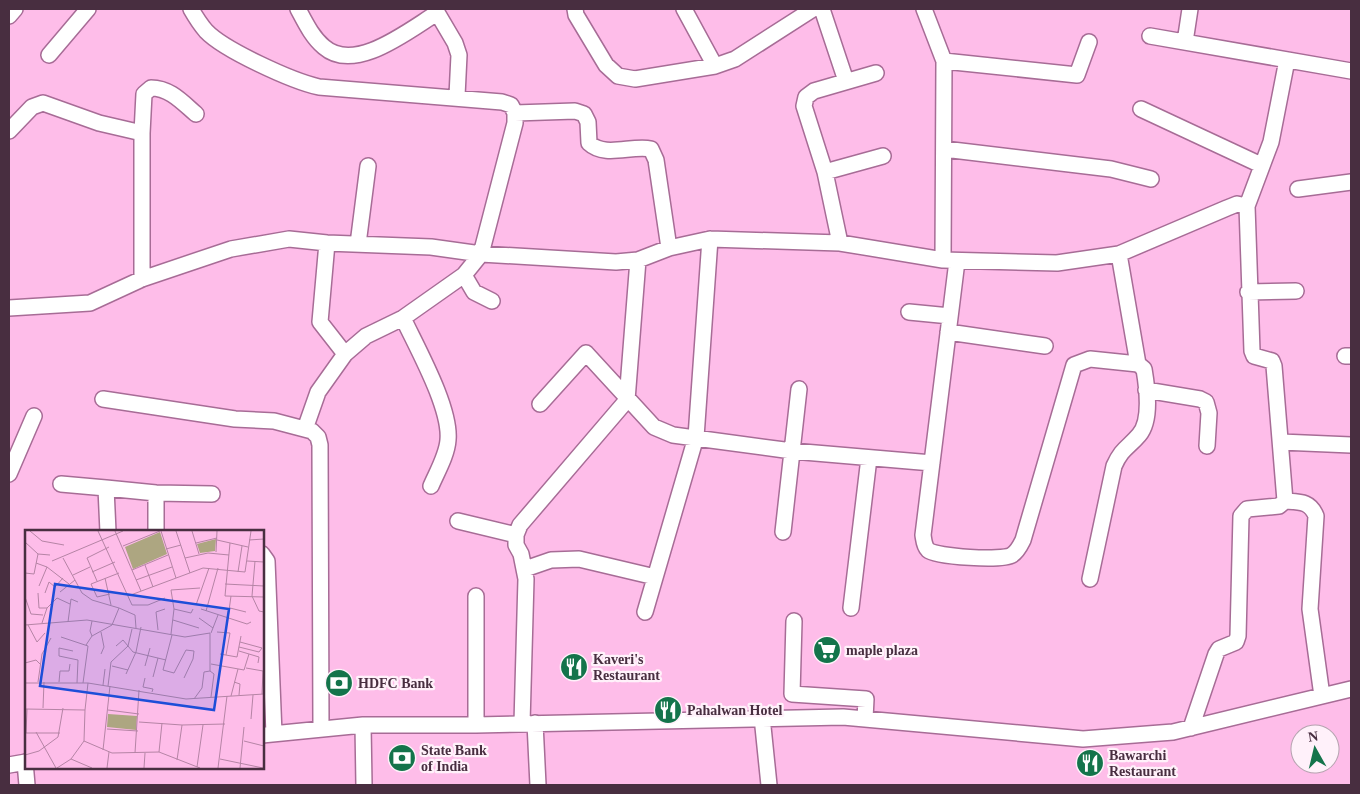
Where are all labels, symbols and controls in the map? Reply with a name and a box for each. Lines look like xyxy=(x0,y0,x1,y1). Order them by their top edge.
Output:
inset map xyxy=(25,530,264,769)
supermarket icon: maple plaza xyxy=(812,635,842,665)
place label: maple plaza xyxy=(846,643,918,658)
restaurant icon: Kaveri's Restaurant xyxy=(559,652,589,682)
place label: Kaveri's Restaurant xyxy=(593,652,660,683)
bank icon: HDFC Bank xyxy=(324,668,354,698)
place label: HDFC Bank xyxy=(358,676,433,691)
restaurant icon: Pahalwan Hotel xyxy=(653,695,683,725)
place label: Pahalwan Hotel xyxy=(687,703,782,718)
north arrow xyxy=(1290,724,1340,774)
text: N xyxy=(1307,728,1319,745)
bank icon: State Bank of India xyxy=(387,743,417,773)
place label: State Bank of India xyxy=(421,743,487,774)
restaurant icon: Bawarchi Restaurant xyxy=(1075,748,1105,778)
place label: Bawarchi Restaurant xyxy=(1109,748,1176,779)

